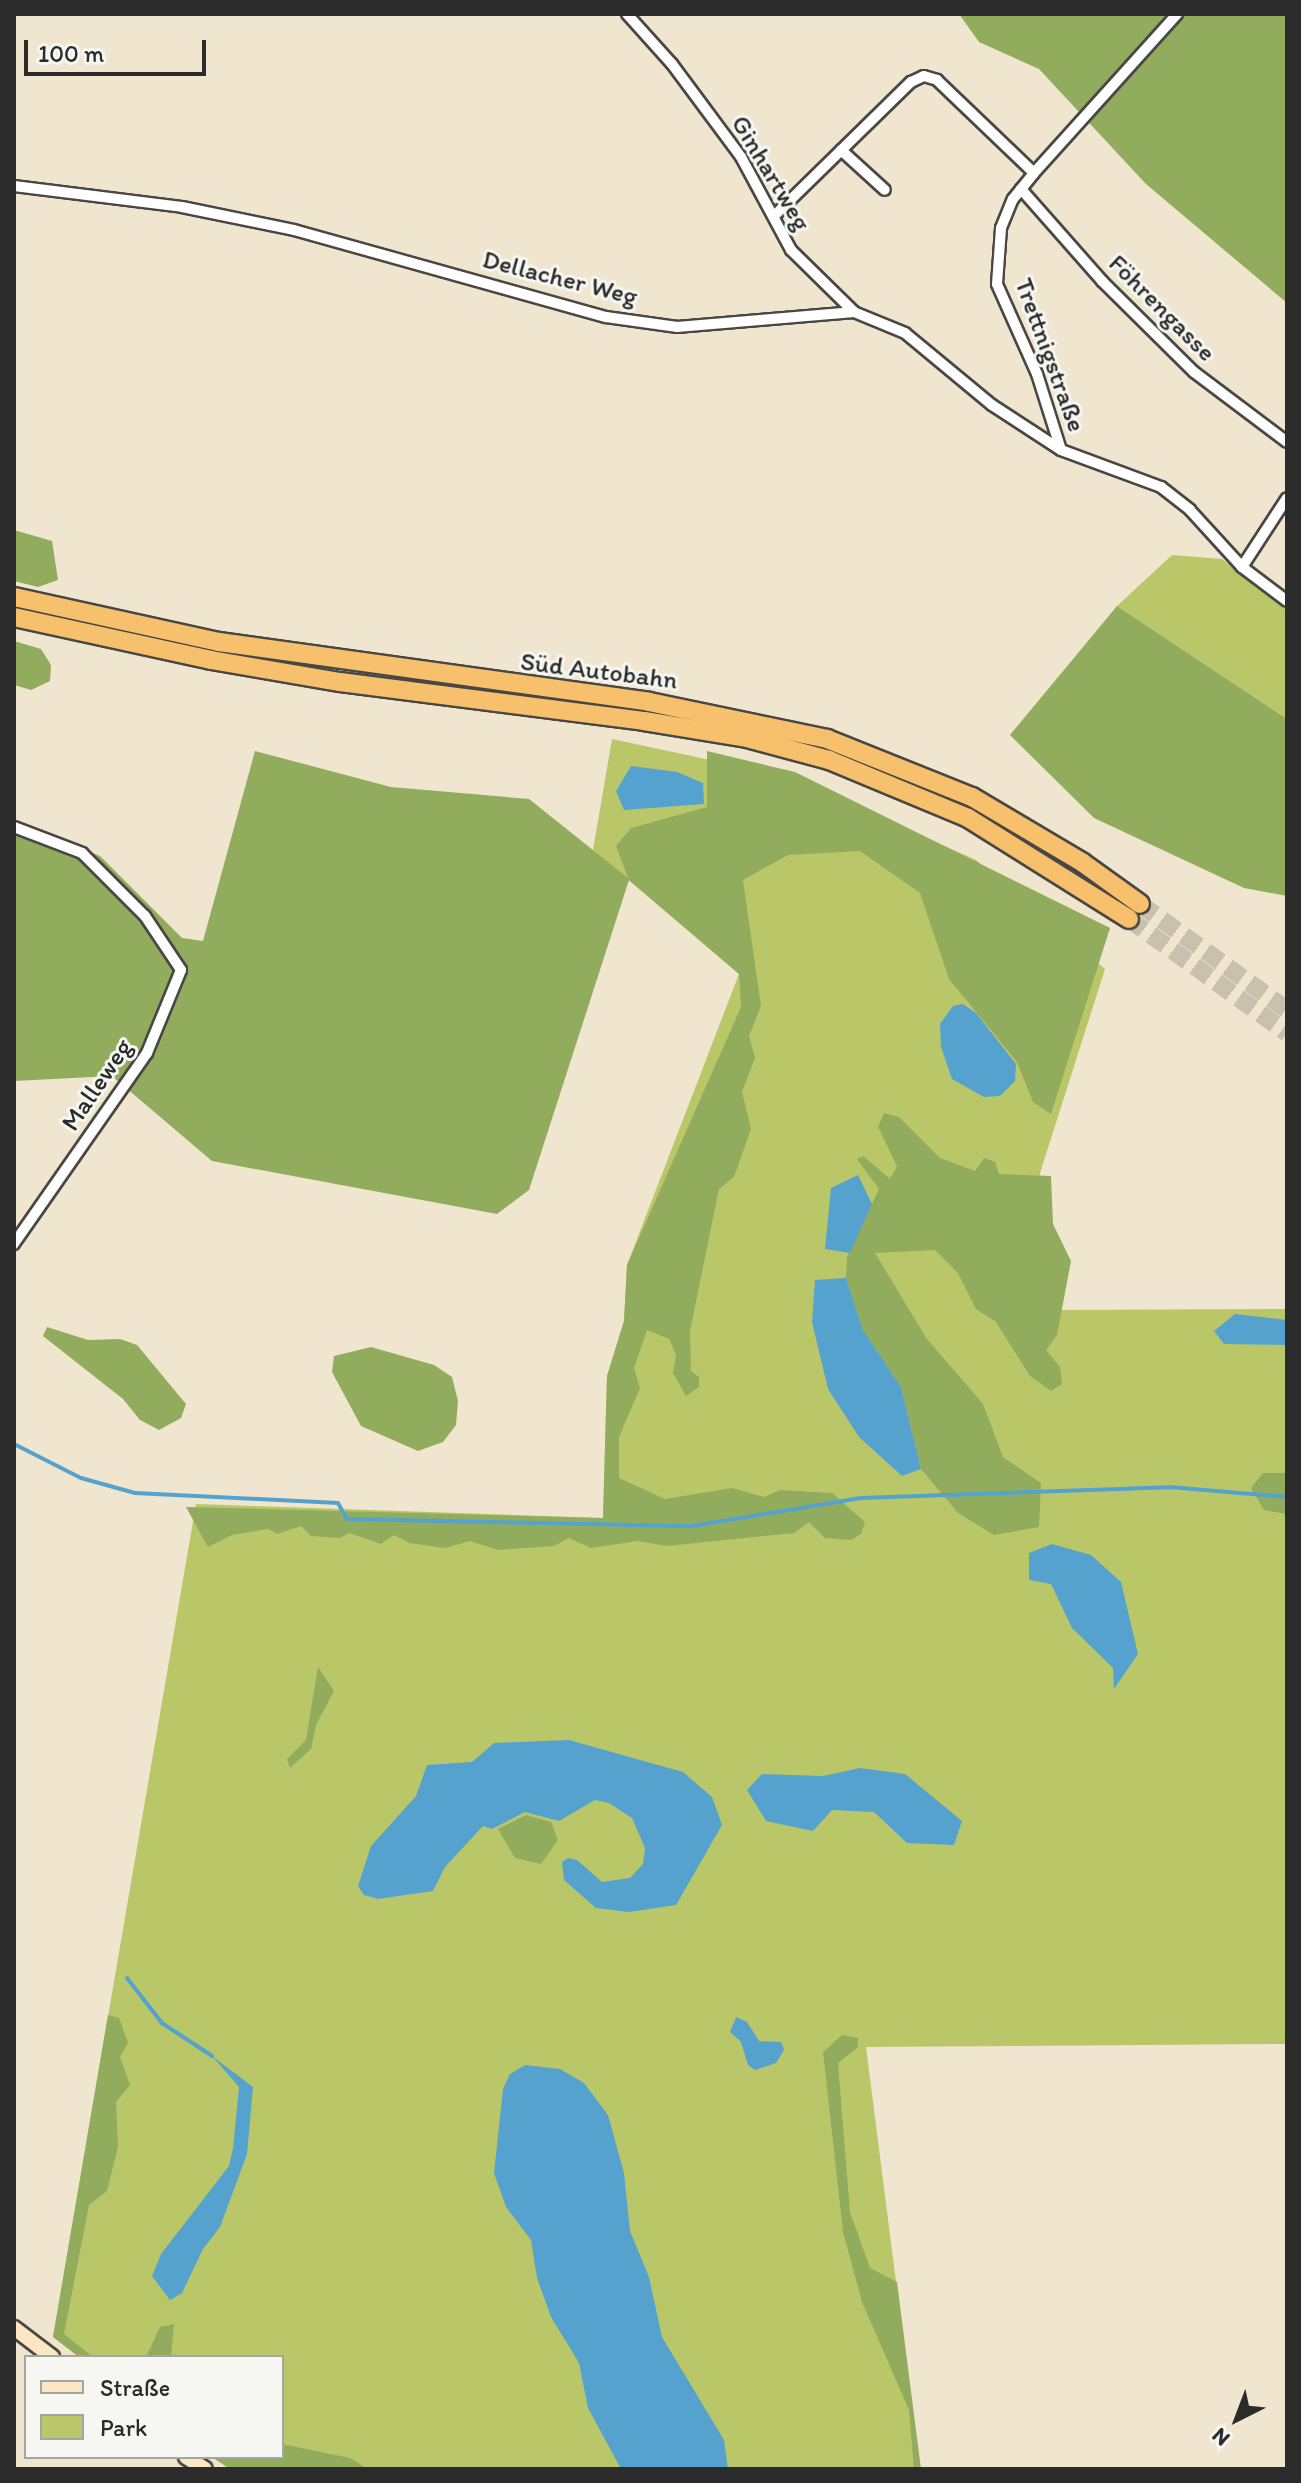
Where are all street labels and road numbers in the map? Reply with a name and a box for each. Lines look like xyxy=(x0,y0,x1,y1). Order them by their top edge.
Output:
street label: Ginhartweg xyxy=(724,110,818,236)
street label: Dellacher Weg xyxy=(479,244,641,312)
street label: Föhrengasse xyxy=(1102,248,1222,368)
street label: Trettnigstraße xyxy=(1008,274,1092,436)
street label: Süd Autobahn xyxy=(518,646,680,696)
street label: Malleweg xyxy=(55,1033,139,1137)

